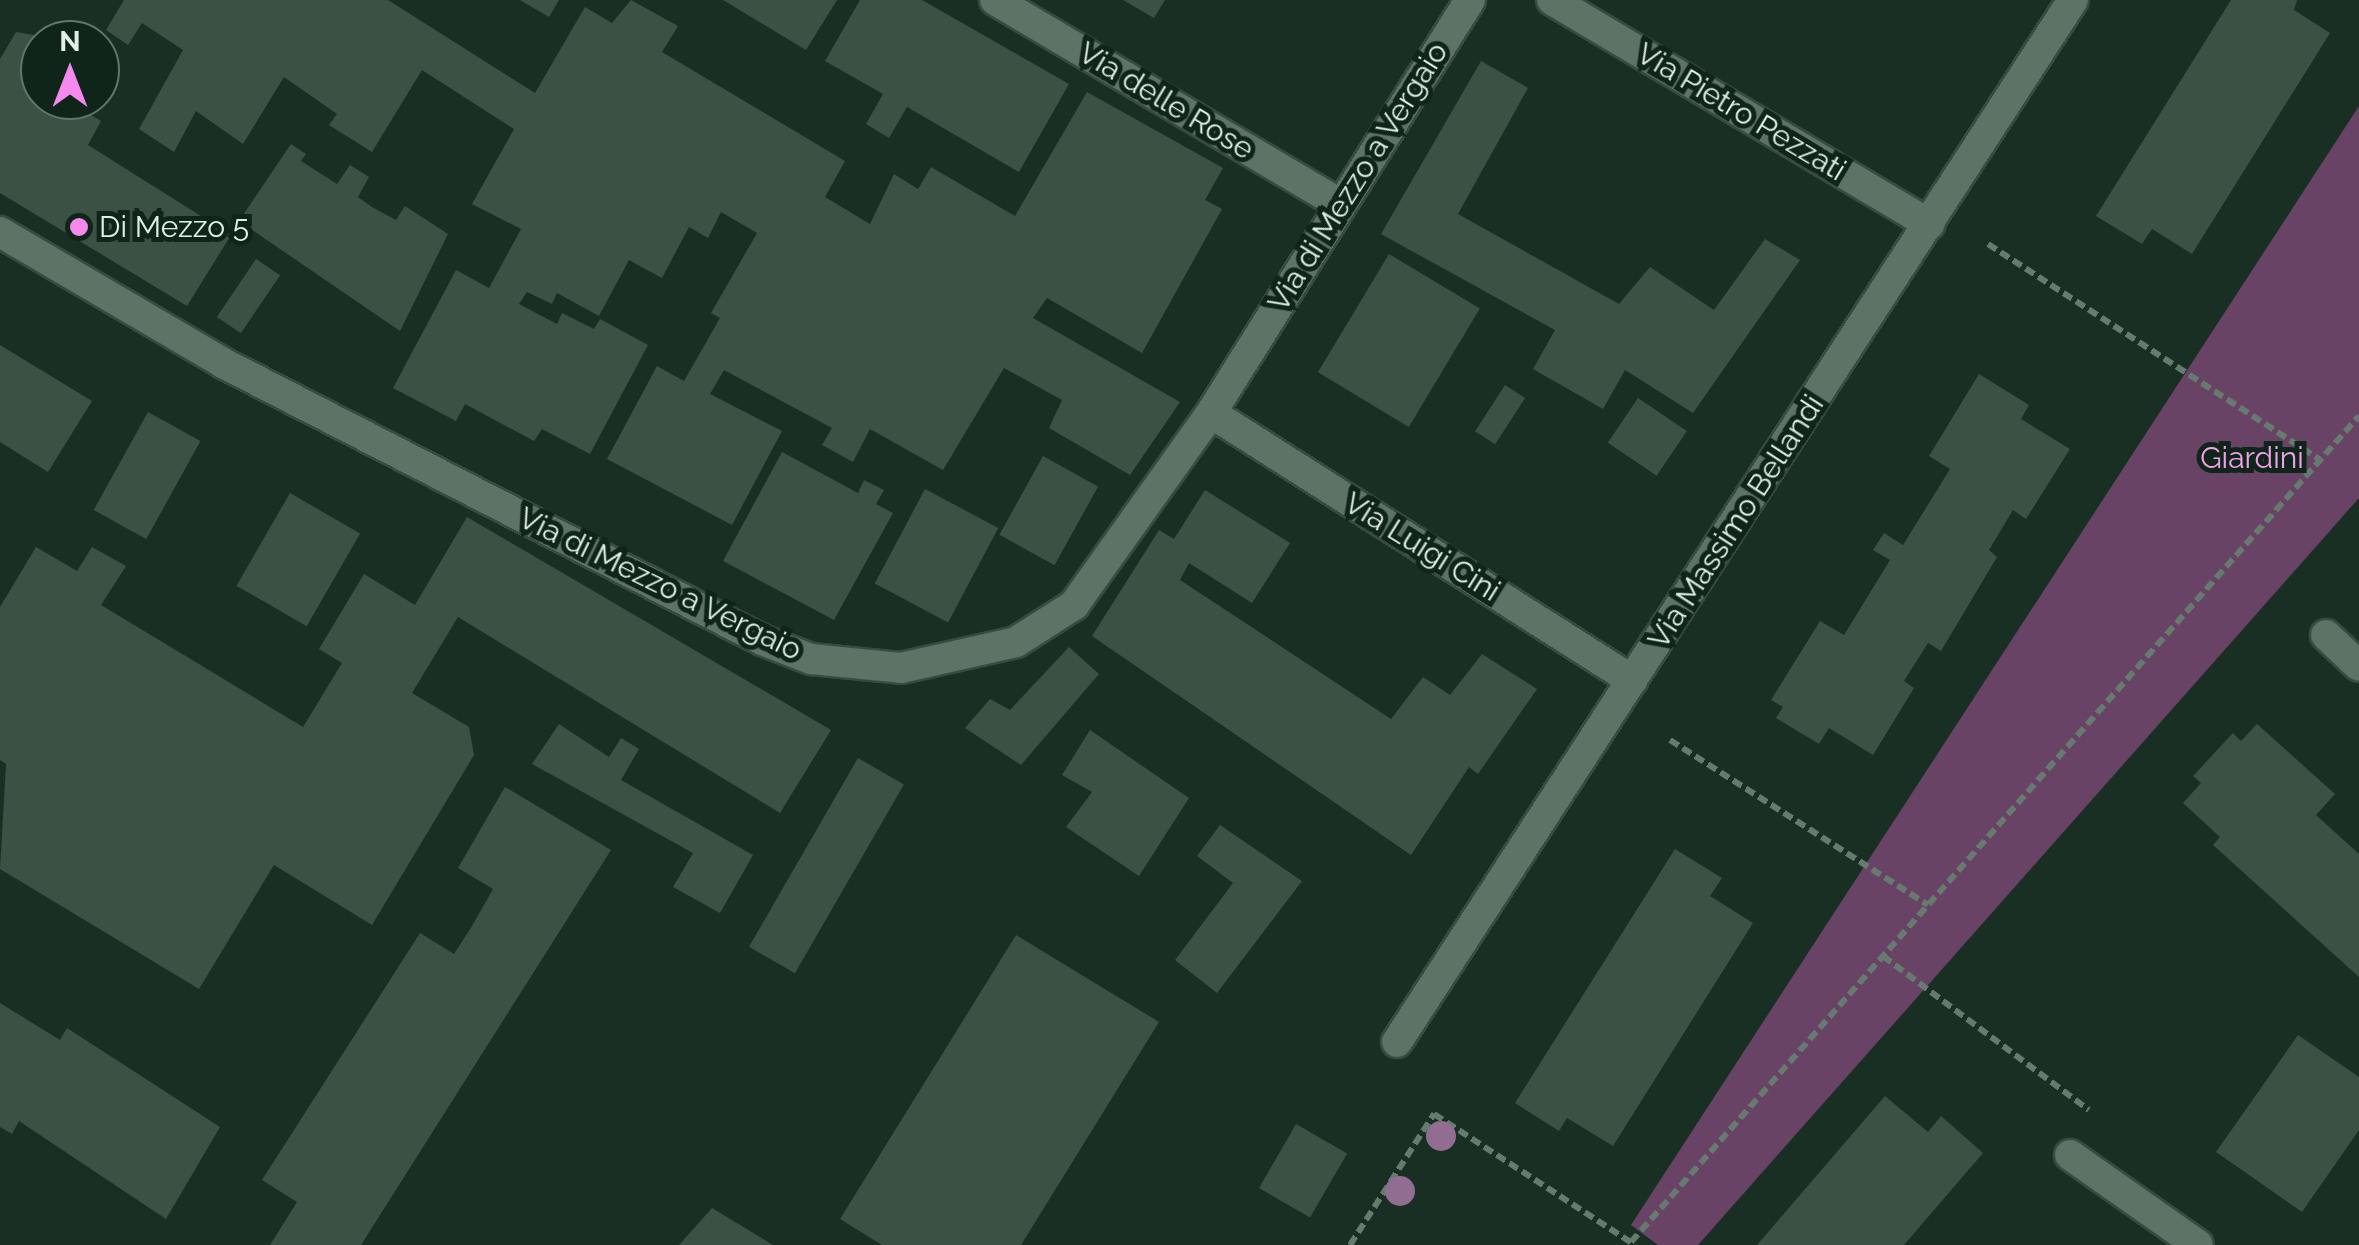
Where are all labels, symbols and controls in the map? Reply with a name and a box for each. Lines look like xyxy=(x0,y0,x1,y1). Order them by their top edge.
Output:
north arrow xyxy=(20,20,120,120)
text: N xyxy=(59,25,81,58)
street label: Via delle Rose xyxy=(1072,35,1260,167)
street label: Via di Mezzo a Vergaio xyxy=(1260,35,1456,319)
street label: Via Pietro Pezzati xyxy=(1630,35,1852,189)
place label: Di Mezzo 5 xyxy=(99,209,249,245)
marker: Di Mezzo 5 xyxy=(68,216,90,238)
street label: Via Massimo Bellandi xyxy=(1641,389,1831,655)
park label: Giardini xyxy=(2200,440,2304,476)
street label: Via Luigi Cini xyxy=(1338,485,1506,609)
street label: Via di Mezzo a Vergaio xyxy=(512,500,808,668)

